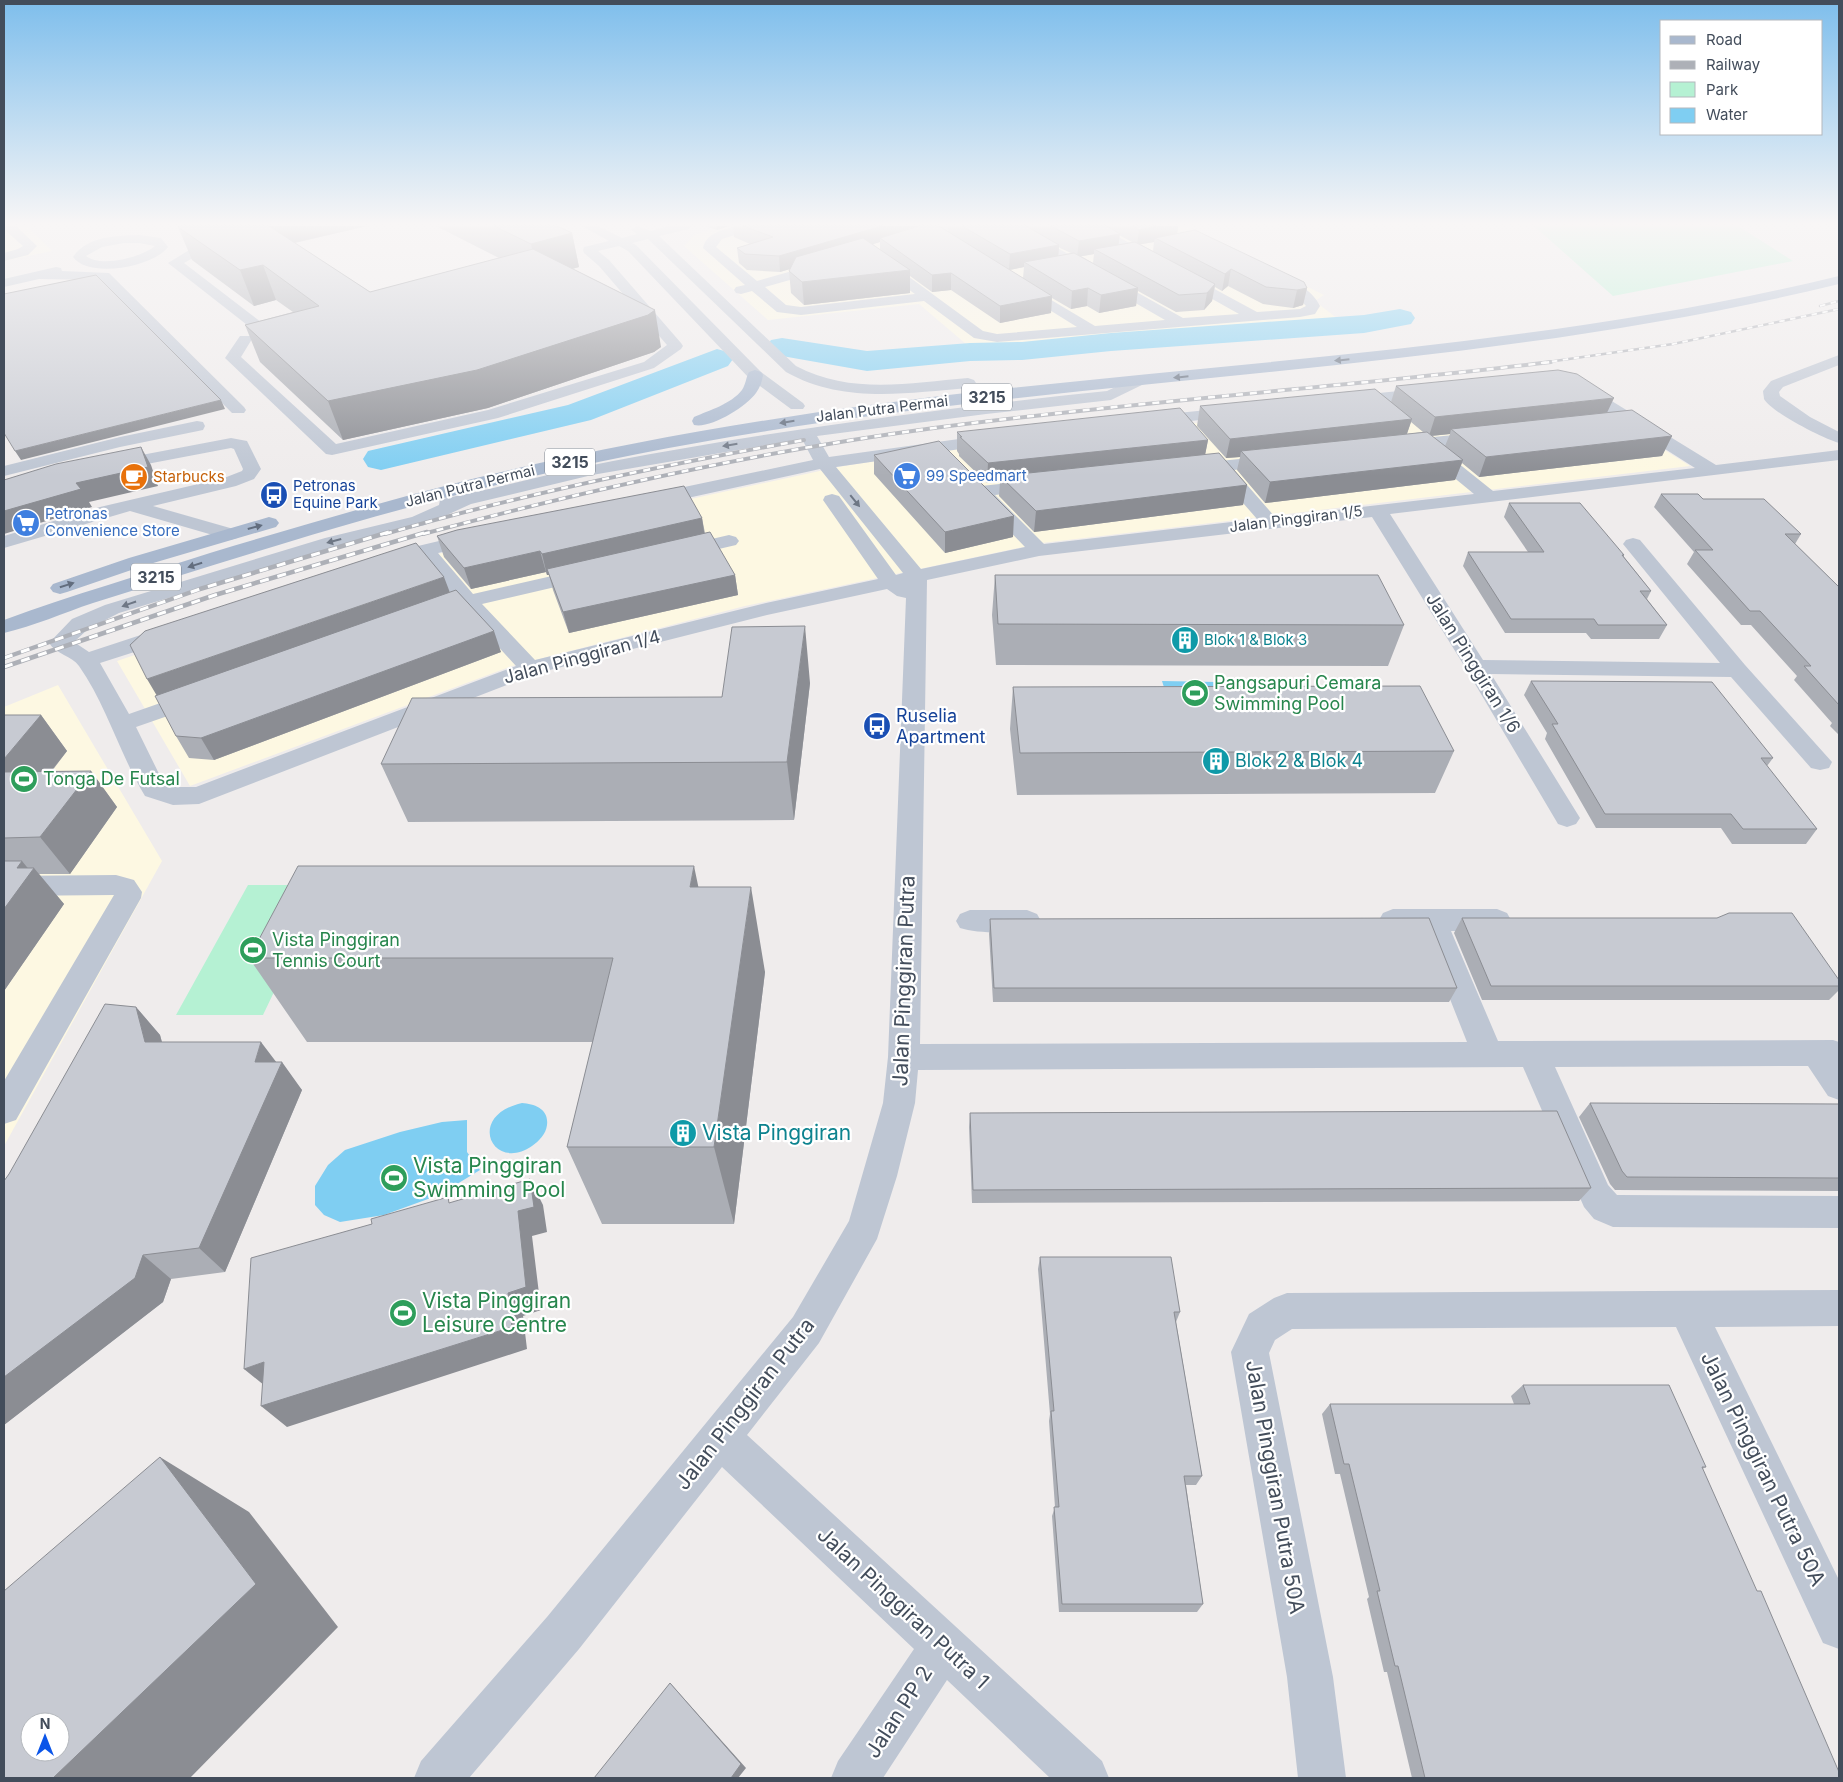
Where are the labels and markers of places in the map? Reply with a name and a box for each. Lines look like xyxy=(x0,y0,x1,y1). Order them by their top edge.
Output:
supermarket icon: 99 Speedmart xyxy=(892,461,922,491)
cafe icon: Starbucks xyxy=(119,462,149,492)
place label: 99 Speedmart xyxy=(926,466,1027,485)
place label: Starbucks xyxy=(153,467,225,486)
place label: Petronas Equine Park xyxy=(293,476,378,512)
bus stop icon: Petronas Equine Park xyxy=(259,480,289,510)
place label: Petronas Convenience Store xyxy=(45,504,180,540)
supermarket icon: Petronas Convenience Store xyxy=(11,508,41,538)
building icon: Blok 1 & Blok 3 xyxy=(1170,625,1200,655)
place label: Blok 1 & Blok 3 xyxy=(1204,630,1307,649)
place label: Pangsapuri Cemara Swimming Pool xyxy=(1214,672,1381,714)
sports icon: Pangsapuri Cemara Swimming Pool xyxy=(1180,678,1210,708)
place label: Ruselia Apartment xyxy=(896,705,986,747)
bus stop icon: Ruselia Apartment xyxy=(862,711,892,741)
building icon: Blok 2 & Blok 4 xyxy=(1201,746,1231,776)
place label: Blok 2 & Blok 4 xyxy=(1235,750,1363,771)
sports icon: Tonga De Futsal xyxy=(9,764,39,794)
place label: Tonga De Futsal xyxy=(43,768,180,789)
place label: Vista Pinggiran Tennis Court xyxy=(272,929,400,971)
sports icon: Vista Pinggiran Tennis Court xyxy=(238,935,268,965)
building icon: Vista Pinggiran xyxy=(668,1118,698,1148)
place label: Vista Pinggiran xyxy=(702,1120,851,1145)
place label: Vista Pinggiran Swimming Pool xyxy=(413,1153,565,1202)
sports icon: Vista Pinggiran Swimming Pool xyxy=(379,1163,409,1193)
place label: Vista Pinggiran Leisure Centre xyxy=(422,1288,571,1337)
sports icon: Vista Pinggiran Leisure Centre xyxy=(388,1298,418,1328)

